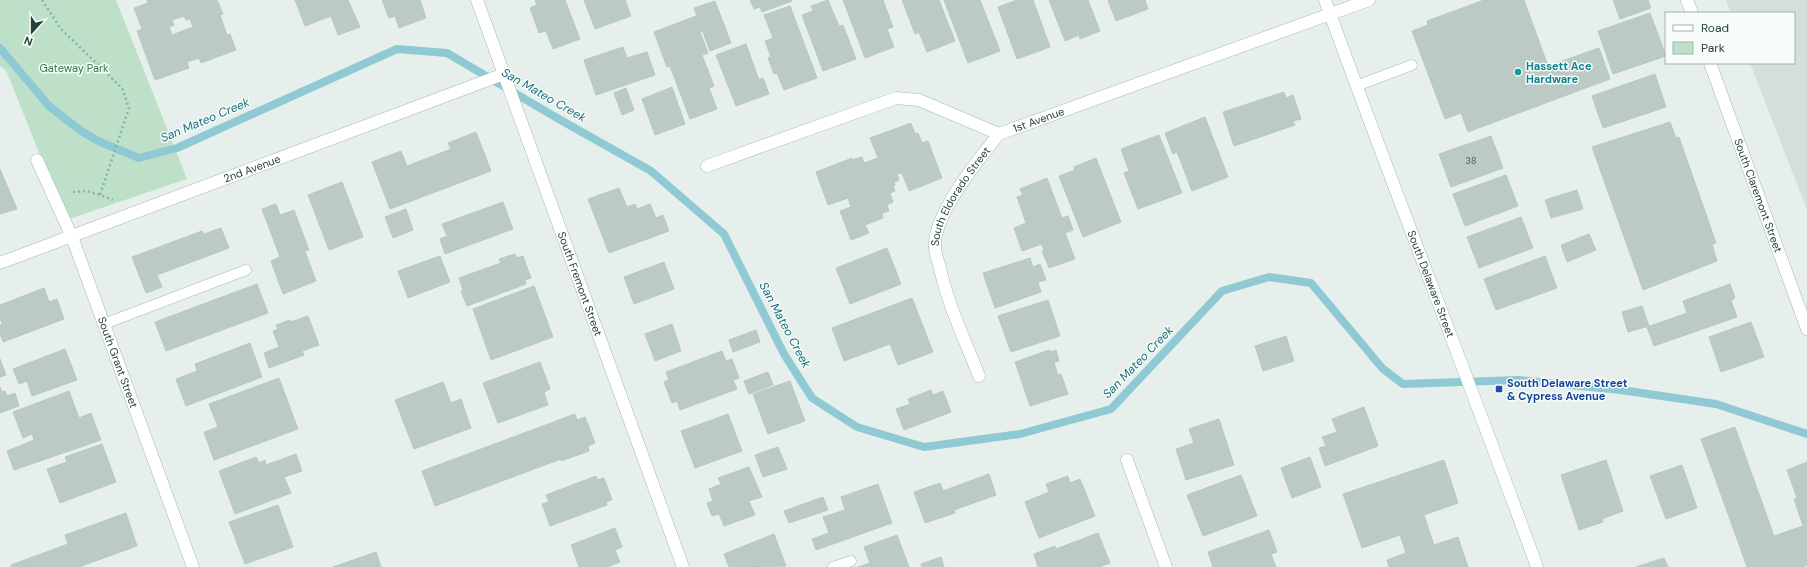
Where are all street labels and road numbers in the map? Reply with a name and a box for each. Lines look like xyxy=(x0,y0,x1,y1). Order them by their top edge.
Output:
street label: 1st Avenue xyxy=(1011,104,1066,135)
street label: South Claremont Street xyxy=(1731,137,1786,254)
street label: South Eldorado Street xyxy=(928,144,993,246)
street label: 2nd Avenue xyxy=(221,151,282,186)
street label: South Delaware Street xyxy=(1404,228,1458,339)
street label: South Fremont Street xyxy=(555,230,605,338)
street label: South Grant Street xyxy=(95,315,141,410)

